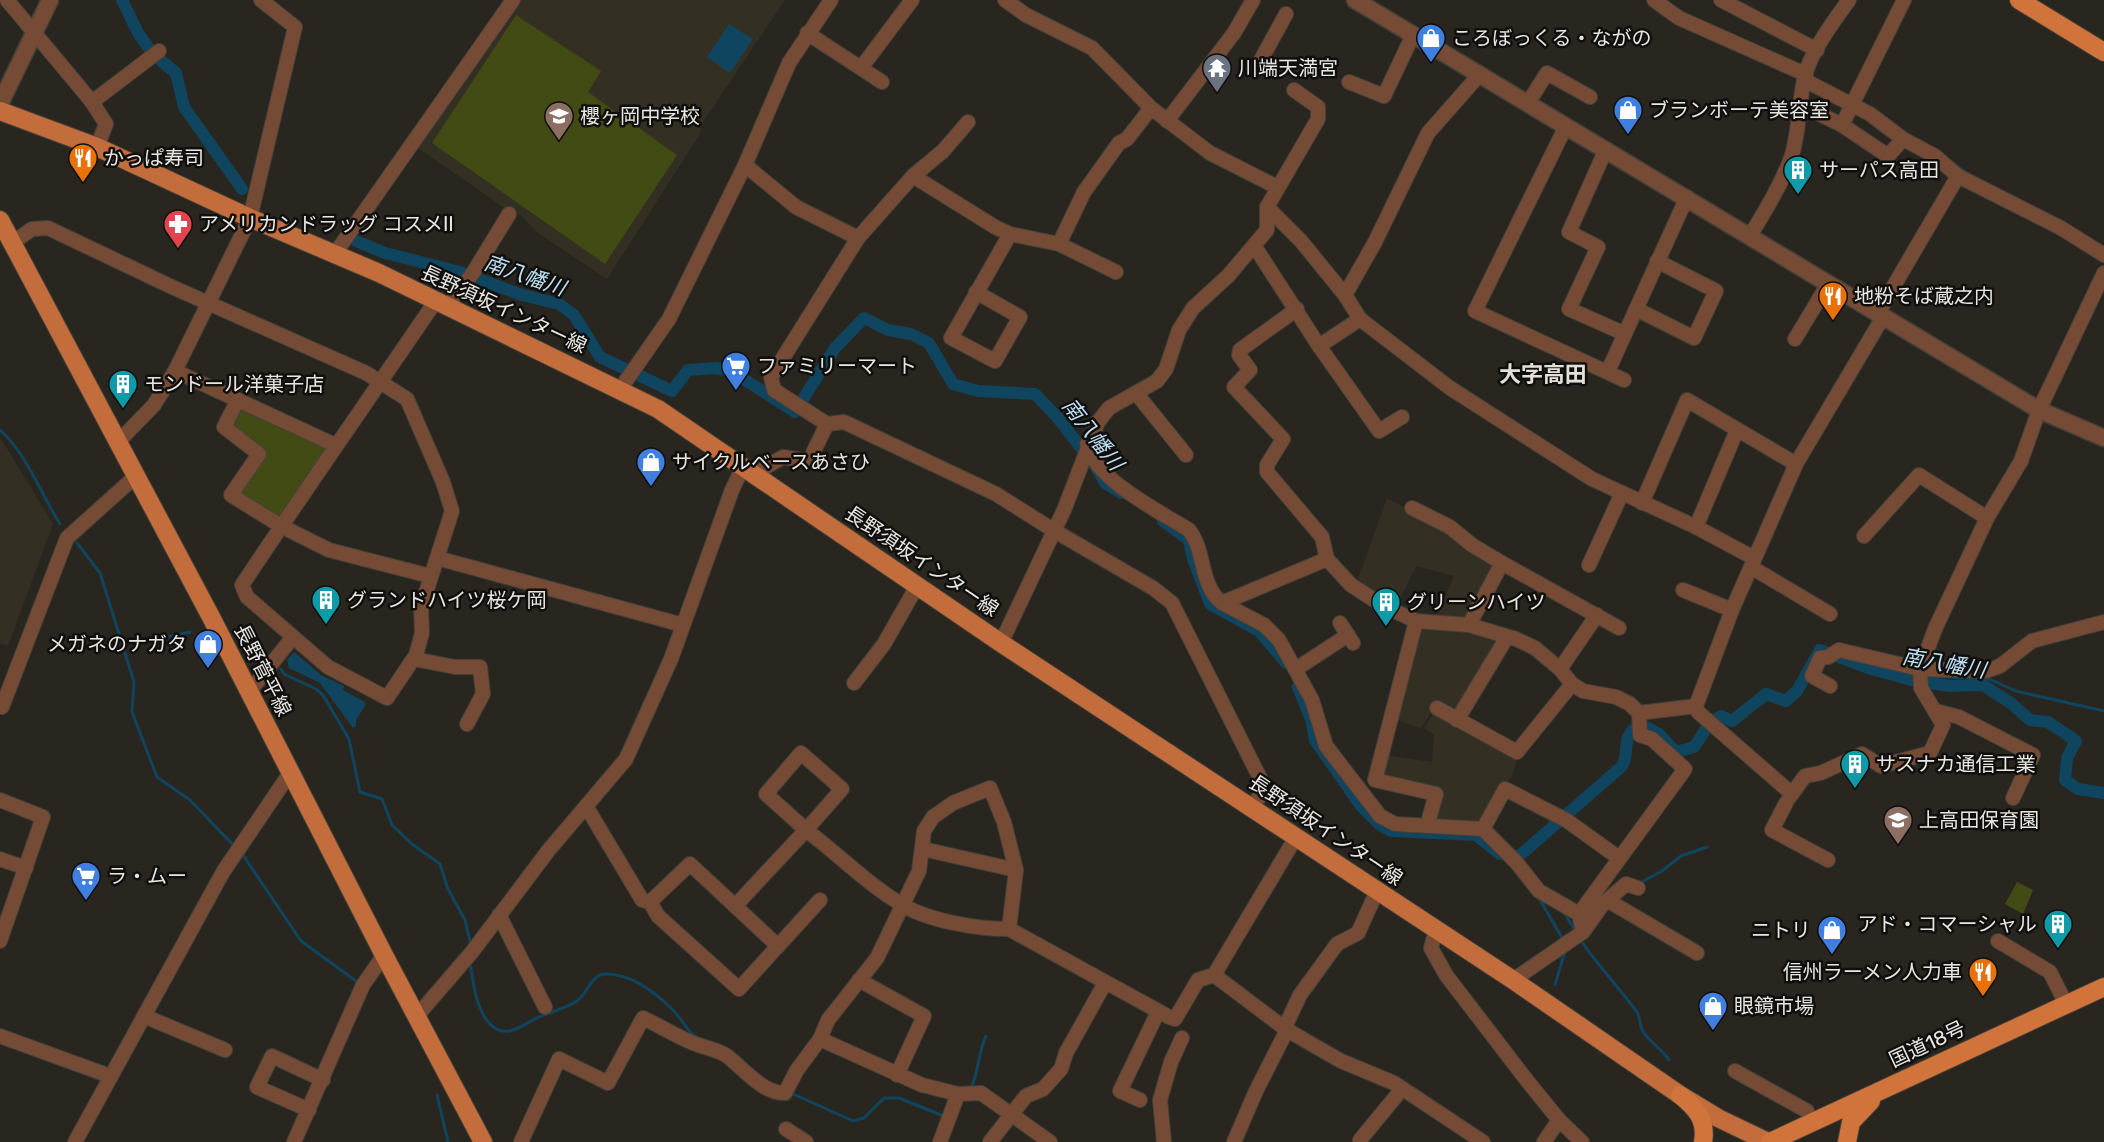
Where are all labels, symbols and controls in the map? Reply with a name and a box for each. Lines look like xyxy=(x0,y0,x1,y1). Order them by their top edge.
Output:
shop icon: ころぼっくる・ながの xyxy=(1415,22,1447,64)
place label: ころぼっくる・ながの xyxy=(1452,26,1652,50)
temple icon: 川端天満宮 xyxy=(1201,52,1233,94)
place label: 川端天満宮 xyxy=(1238,56,1338,80)
shop icon: ブランボーテ美容室 xyxy=(1612,94,1644,136)
place label: ブランボーテ美容室 xyxy=(1649,98,1829,122)
school or university icon: 櫻ヶ岡中学校 xyxy=(543,100,575,142)
place label: 櫻ヶ岡中学校 xyxy=(580,104,700,128)
restaurant icon: かっぱ寿司 xyxy=(67,142,99,184)
place label: かっぱ寿司 xyxy=(104,146,204,170)
building icon: サーパス高田 xyxy=(1782,154,1814,196)
place label: サーパス高田 xyxy=(1819,158,1939,182)
pharmacy icon: アメリカンドラッグ コスメII xyxy=(162,208,194,250)
place label: アメリカンドラッグ コスメII xyxy=(199,212,454,236)
water label: 南八幡川 xyxy=(481,250,571,301)
street label: 長野須坂インター線 xyxy=(417,260,591,358)
restaurant icon: 地粉そば蔵之内 xyxy=(1817,280,1849,322)
place label: 地粉そば蔵之内 xyxy=(1854,284,1994,308)
supermarket icon: ファミリーマート xyxy=(720,350,752,392)
place label: ファミリーマート xyxy=(757,354,917,378)
district label: 大字高田 xyxy=(1499,361,1587,388)
building icon: モンドール洋菓子店 xyxy=(107,368,139,410)
place label: モンドール洋菓子店 xyxy=(144,372,324,396)
water label: 南八幡川 xyxy=(1057,393,1130,476)
shop icon: サイクルベースあさひ xyxy=(635,446,667,488)
place label: サイクルベースあさひ xyxy=(672,450,870,474)
street label: 長野須坂インター線 xyxy=(841,501,1003,621)
building icon: グランドハイツ桜ケ岡 xyxy=(310,584,342,626)
building icon: グリーンハイツ xyxy=(1370,586,1402,628)
place label: グランドハイツ桜ケ岡 xyxy=(347,588,547,612)
place label: グリーンハイツ xyxy=(1407,590,1546,614)
street label: 長野菅平線 xyxy=(230,620,296,720)
shop icon: メガネのナガタ xyxy=(192,628,224,670)
place label: メガネのナガタ xyxy=(47,632,187,656)
water label: 南八幡川 xyxy=(1900,643,1990,683)
building icon: サスナカ通信工業 xyxy=(1839,748,1871,790)
place label: サスナカ通信工業 xyxy=(1876,752,2036,776)
street label: 長野須坂インター線 xyxy=(1245,770,1407,890)
school or university icon: 上高田保育園 xyxy=(1882,804,1914,846)
place label: 上高田保育園 xyxy=(1919,808,2039,832)
supermarket icon: ラ・ムー xyxy=(70,860,102,902)
place label: ラ・ムー xyxy=(107,864,187,888)
building icon: アド・コマーシャル xyxy=(2042,908,2074,950)
place label: アド・コマーシャル xyxy=(1857,912,2037,936)
shop icon: ニトリ xyxy=(1816,914,1848,956)
place label: ニトリ xyxy=(1751,918,1811,942)
restaurant icon: 信州ラーメン人力車 xyxy=(1967,956,1999,998)
place label: 信州ラーメン人力車 xyxy=(1783,960,1962,984)
shop icon: 眼鏡市場 xyxy=(1697,990,1729,1032)
place label: 眼鏡市場 xyxy=(1734,994,1814,1018)
street label: 国道18号 xyxy=(1885,1016,1969,1072)

